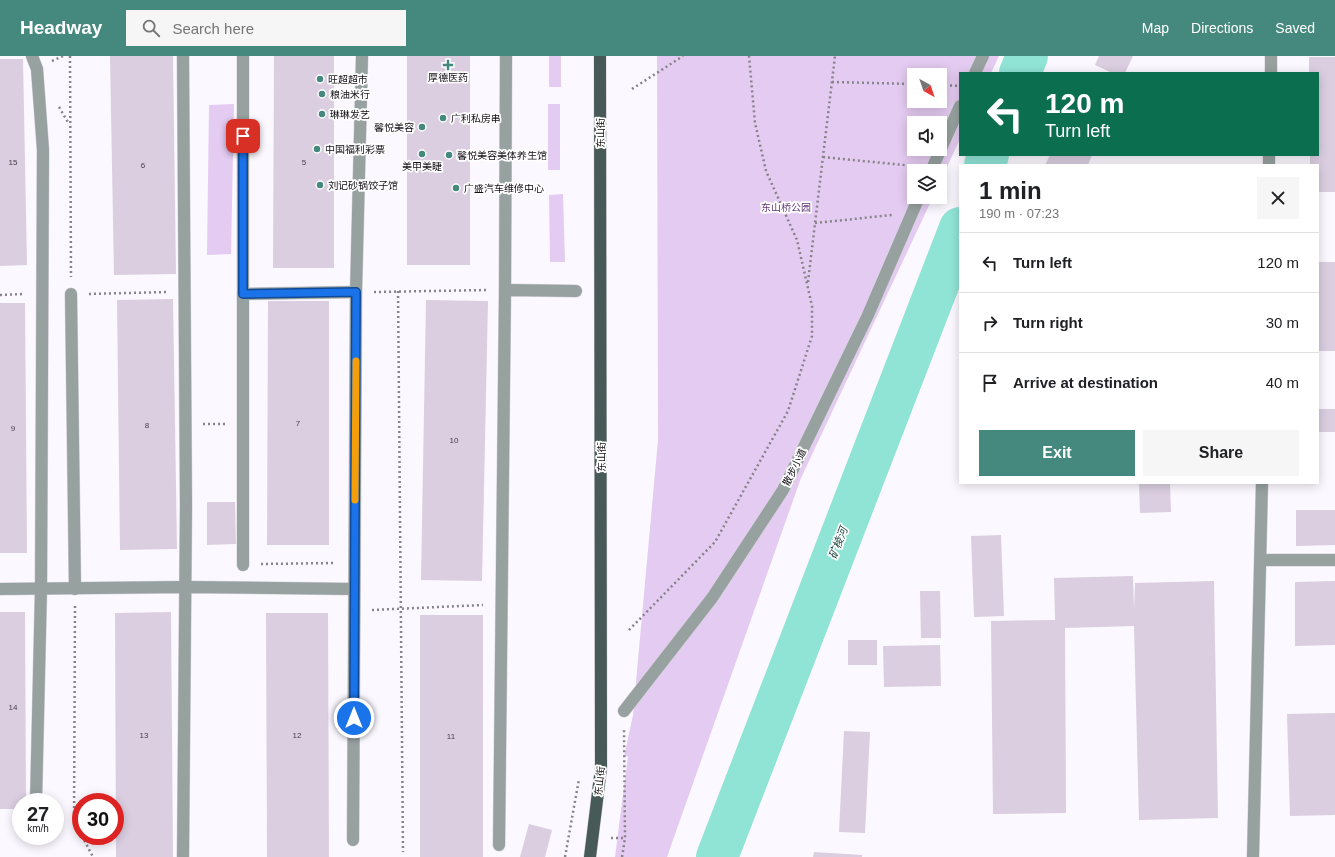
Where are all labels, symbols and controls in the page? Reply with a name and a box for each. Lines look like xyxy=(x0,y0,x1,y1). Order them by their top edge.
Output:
search box xyxy=(126,10,406,46)
text: Headway xyxy=(20,17,102,38)
icon: search xyxy=(140,17,162,39)
text: Search here xyxy=(172,20,254,37)
text: Map xyxy=(1142,20,1169,36)
text: Directions xyxy=(1191,20,1253,36)
text: Saved xyxy=(1275,20,1315,36)
marker: 厚德医药 xyxy=(443,60,453,70)
north arrow xyxy=(907,68,947,108)
map controls xyxy=(907,68,947,204)
place label: 厚德医药 xyxy=(428,72,468,83)
marker: 旺超超市 xyxy=(315,74,325,84)
place label: 旺超超市 xyxy=(328,74,368,85)
icon: left xyxy=(979,88,1031,140)
text: 120 m xyxy=(1045,88,1124,119)
marker: 粮油米行 xyxy=(317,89,327,99)
place label: 粮油米行 xyxy=(330,89,370,100)
marker: 琳琳发艺 xyxy=(317,109,327,119)
place label: 琳琳发艺 xyxy=(330,109,370,120)
marker: 广利私房串 xyxy=(438,113,448,123)
place label: 广利私房串 xyxy=(451,113,501,124)
button: sound xyxy=(907,116,947,156)
street label: 东山街 xyxy=(595,118,606,148)
pin xyxy=(226,119,260,153)
text: Turn left xyxy=(1045,121,1110,141)
place label: 馨悦美容 xyxy=(374,122,414,133)
marker: 馨悦美容 xyxy=(417,122,427,132)
icon: arrive xyxy=(232,125,254,147)
marker: 中国福利彩票 xyxy=(312,144,322,154)
place label: 中国福利彩票 xyxy=(325,144,385,155)
marker: 美甲美睫 xyxy=(417,149,427,159)
marker: 馨悦美容美体养生馆 xyxy=(444,150,454,160)
place label: 馨悦美容美体养生馆 xyxy=(457,150,547,161)
house number: 15 xyxy=(9,158,18,167)
house number: 5 xyxy=(302,158,307,167)
house number: 6 xyxy=(141,161,146,170)
place label: 美甲美睫 xyxy=(402,161,442,172)
button: layers xyxy=(907,164,947,204)
text: 1 min xyxy=(979,177,1042,204)
button: close xyxy=(1257,177,1299,219)
marker: 刘记砂锅饺子馆 xyxy=(315,180,325,190)
place label: 刘记砂锅饺子馆 xyxy=(328,180,398,191)
marker: 广盛汽车维修中心 xyxy=(451,183,461,193)
place label: 广盛汽车维修中心 xyxy=(464,183,544,194)
park label: 东山桥公园 xyxy=(761,202,811,213)
text: 190 m · 07:23 xyxy=(979,206,1059,221)
icon: left xyxy=(979,252,1001,274)
text: Turn left xyxy=(1013,254,1072,271)
text: 120 m xyxy=(1257,254,1299,271)
icon: right xyxy=(979,312,1001,334)
text: Turn right xyxy=(1013,314,1083,331)
text: 30 m xyxy=(1266,314,1299,331)
icon: arrive xyxy=(979,372,1001,394)
text: Arrive at destination xyxy=(1013,374,1158,391)
text: 40 m xyxy=(1266,374,1299,391)
house number: 7 xyxy=(296,419,301,428)
house number: 8 xyxy=(145,421,150,430)
house number: 9 xyxy=(11,424,16,433)
button: Exit xyxy=(979,430,1135,476)
button: Share xyxy=(1143,430,1299,476)
house number: 10 xyxy=(450,436,459,445)
street label: 东山街 xyxy=(596,442,607,472)
street label: 散步小道 xyxy=(781,447,808,488)
water label: 矿棱河 xyxy=(826,524,850,561)
position arrow xyxy=(333,697,375,739)
house number: 14 xyxy=(9,703,18,712)
house number: 13 xyxy=(140,731,149,740)
house number: 12 xyxy=(293,731,302,740)
house number: 11 xyxy=(447,732,456,741)
street label: 东山街 xyxy=(592,766,607,797)
speed limit sign: 30 xyxy=(72,793,124,845)
text: 27 xyxy=(27,803,49,825)
text: km/h xyxy=(27,823,49,834)

